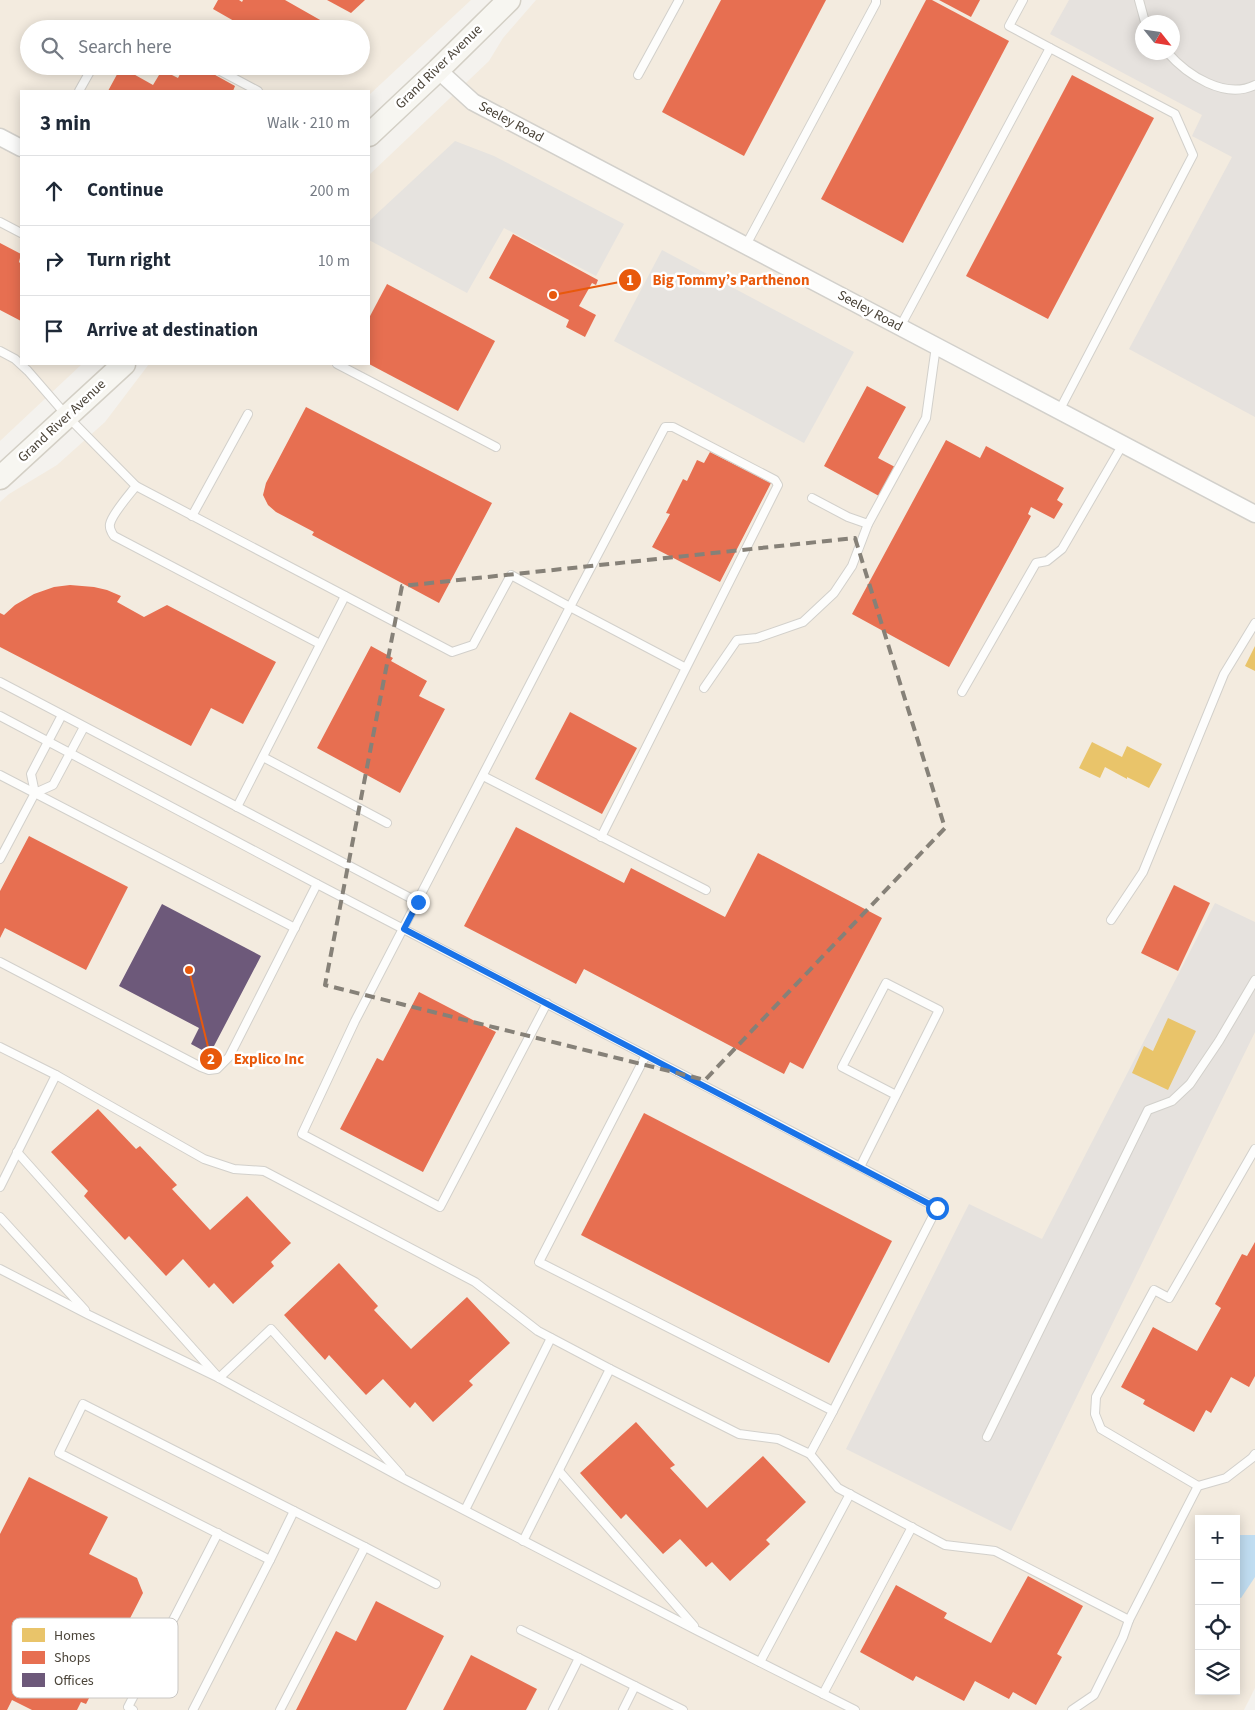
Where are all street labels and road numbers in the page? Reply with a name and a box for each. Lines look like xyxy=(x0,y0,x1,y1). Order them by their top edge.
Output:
street label: Grand River Avenue xyxy=(391,20,487,114)
street label: Seeley Road xyxy=(475,96,547,148)
street label: Seeley Road xyxy=(834,285,906,337)
street label: Grand River Avenue xyxy=(13,375,111,467)

